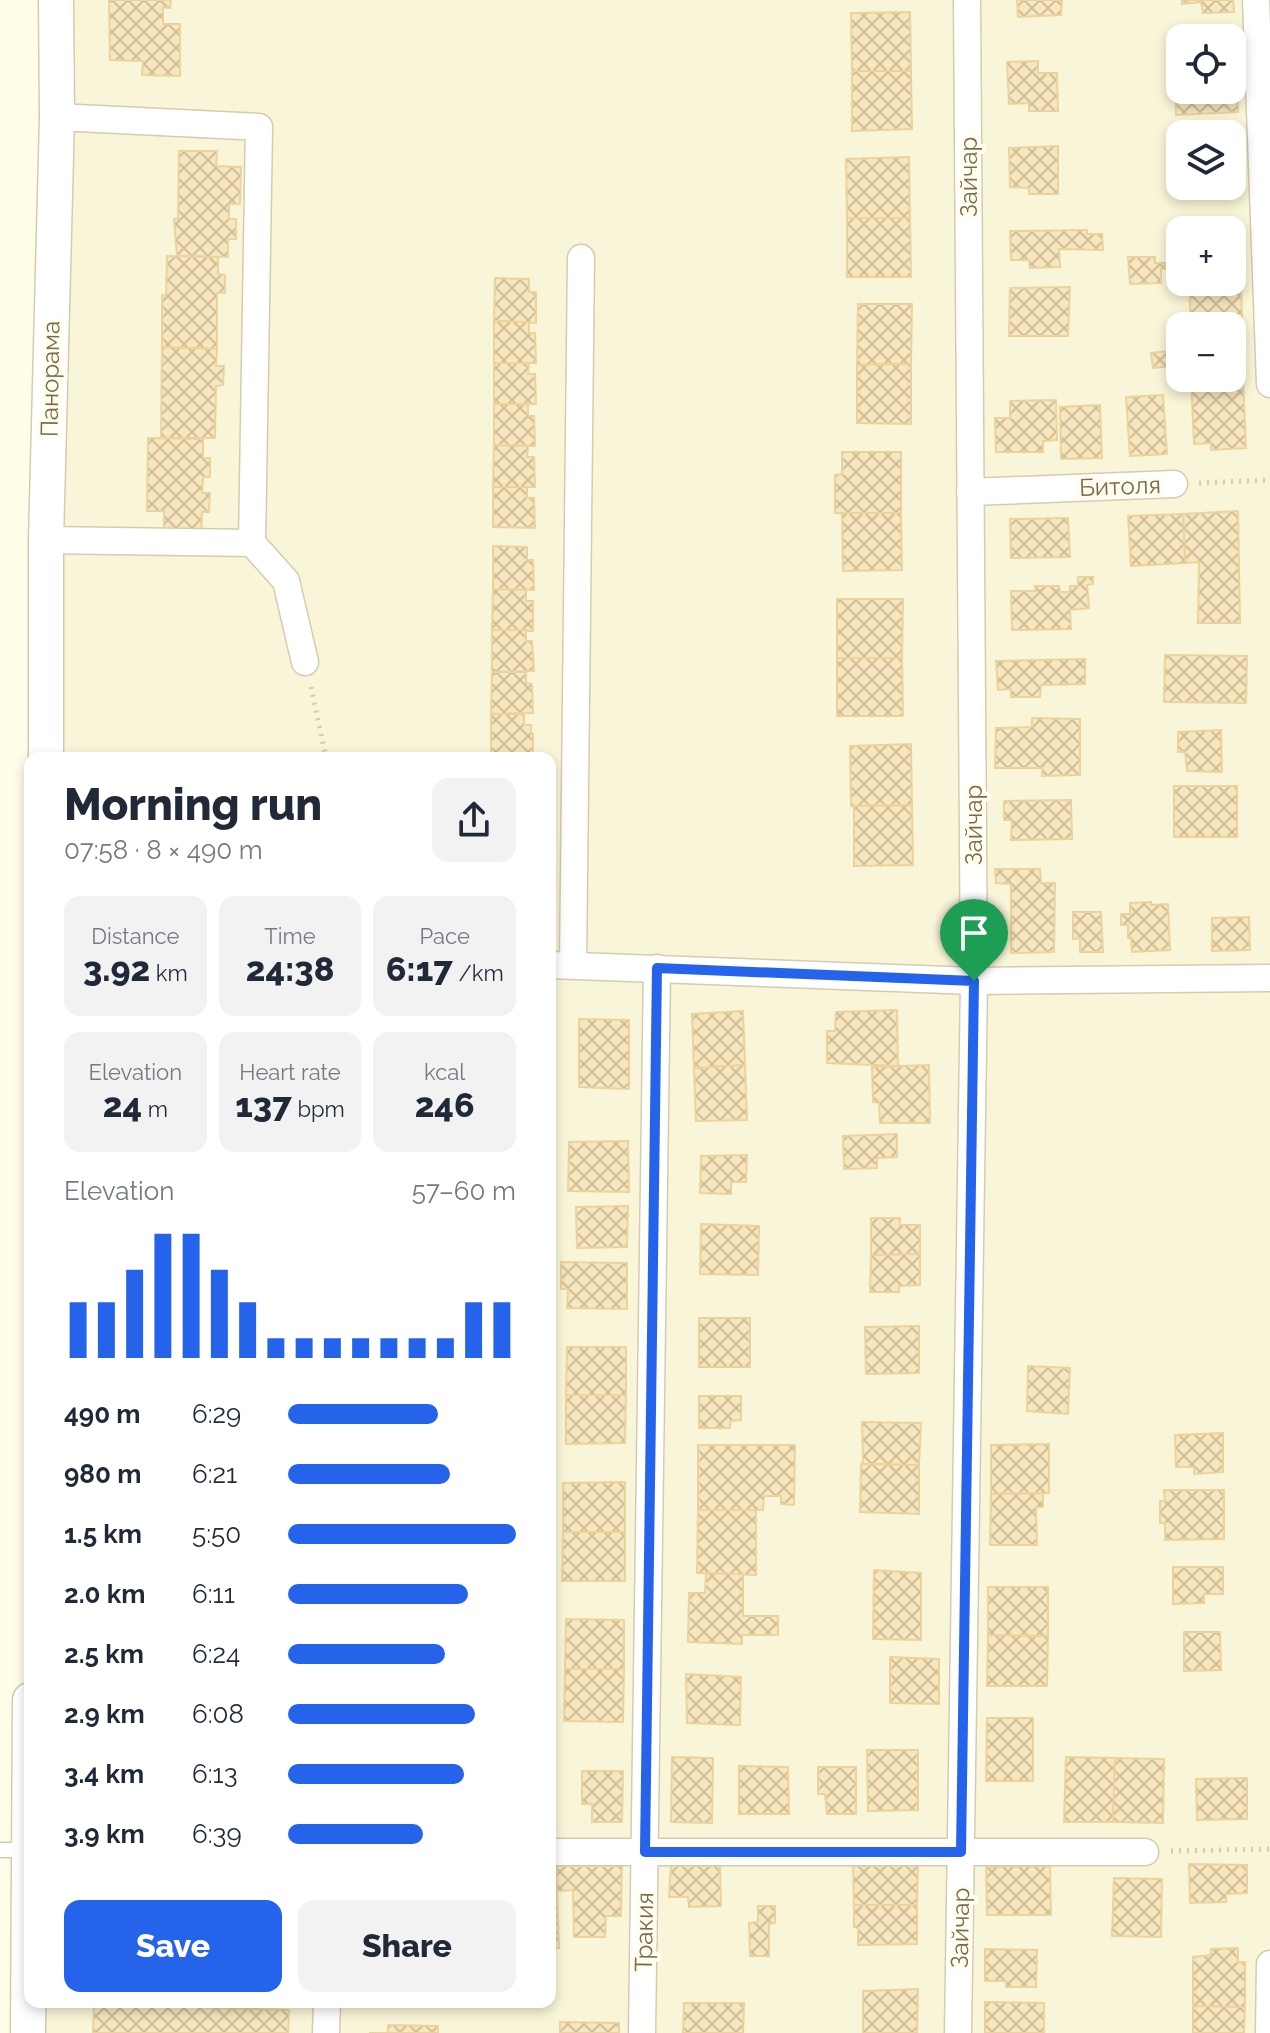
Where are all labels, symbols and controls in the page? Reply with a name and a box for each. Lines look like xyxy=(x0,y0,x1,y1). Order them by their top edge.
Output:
map controls xyxy=(1166,24,1246,392)
button: locate xyxy=(1166,24,1246,104)
button: layers xyxy=(1166,120,1246,200)
street label: Зайчар xyxy=(954,137,983,217)
button: + xyxy=(1166,216,1246,296)
button: − xyxy=(1166,312,1246,392)
street label: Панорама xyxy=(34,321,66,437)
street label: Битоля xyxy=(1079,470,1161,502)
button: share xyxy=(432,778,516,862)
text: Morning run xyxy=(64,779,322,830)
street label: Зайчар xyxy=(959,785,988,865)
text: 07:58 · 8 × 490 m xyxy=(64,835,263,865)
pin xyxy=(940,899,1008,981)
icon: arrive xyxy=(952,911,996,955)
text: Distance xyxy=(91,923,179,949)
text: Time xyxy=(264,923,316,949)
text: Pace xyxy=(419,923,470,949)
text: 3.92 xyxy=(83,949,150,989)
text: 24:38 xyxy=(246,949,334,989)
text: 6:17 xyxy=(386,949,453,989)
text: km xyxy=(150,960,188,986)
text: /km xyxy=(453,960,504,986)
text: Elevation xyxy=(89,1059,182,1085)
text: Heart rate xyxy=(239,1059,341,1085)
text: kcal xyxy=(424,1059,465,1085)
text: 24 xyxy=(103,1085,142,1125)
text: 137 xyxy=(235,1085,292,1125)
text: 246 xyxy=(415,1085,475,1125)
text: m xyxy=(142,1096,168,1122)
text: bpm xyxy=(292,1096,345,1122)
text: Elevation xyxy=(64,1176,174,1206)
text: 57–60 m xyxy=(412,1176,516,1206)
text: 490 m xyxy=(64,1399,141,1429)
text: 6:29 xyxy=(192,1399,241,1429)
text: 980 m xyxy=(64,1459,141,1489)
text: 6:21 xyxy=(192,1459,237,1489)
text: 1.5 km xyxy=(64,1519,142,1549)
text: 5:50 xyxy=(192,1519,241,1549)
text: 2.0 km xyxy=(64,1579,145,1609)
text: 6:11 xyxy=(192,1579,235,1609)
text: 2.5 km xyxy=(64,1639,144,1669)
text: 6:24 xyxy=(192,1639,240,1669)
text: 2.9 km xyxy=(64,1699,145,1729)
text: 6:08 xyxy=(192,1699,244,1729)
text: 3.4 km xyxy=(64,1759,144,1789)
text: 6:13 xyxy=(192,1759,238,1789)
text: 3.9 km xyxy=(64,1819,145,1849)
text: 6:39 xyxy=(192,1819,242,1849)
street label: Зайчар xyxy=(945,1887,975,1969)
street label: Тракия xyxy=(629,1892,659,1972)
button: Save xyxy=(64,1900,282,1992)
button: Share xyxy=(298,1900,516,1992)

